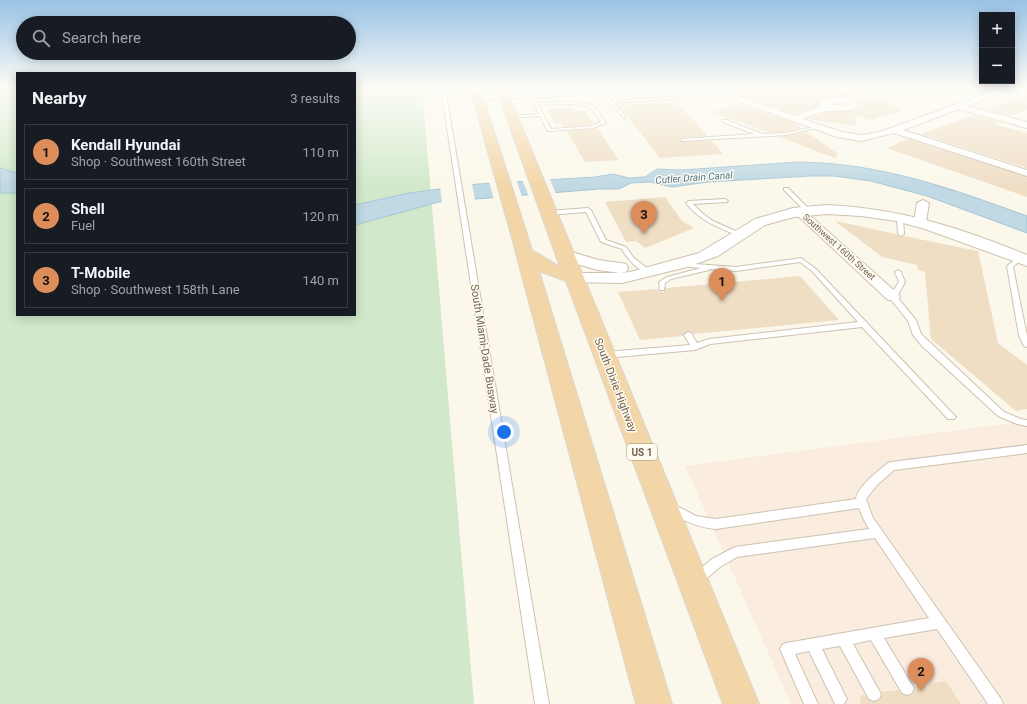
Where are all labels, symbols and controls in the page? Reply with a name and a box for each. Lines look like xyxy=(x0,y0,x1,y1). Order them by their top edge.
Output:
map controls xyxy=(979,12,1015,84)
button: + xyxy=(979,12,1015,48)
search box xyxy=(16,16,356,60)
icon: search xyxy=(30,27,52,49)
text: Search here xyxy=(62,29,141,47)
button: − xyxy=(979,48,1015,84)
text: Nearby xyxy=(32,88,87,108)
text: 3 results xyxy=(290,91,340,106)
text: Kendall Hyundai xyxy=(71,136,180,154)
text: 1 xyxy=(42,145,50,160)
text: 110 m xyxy=(302,145,339,160)
text: Shop · Southwest 160th Street xyxy=(71,154,246,169)
water label: Cutler Drain Canal xyxy=(655,169,734,186)
text: Shell xyxy=(71,200,105,218)
pin: 3 xyxy=(631,201,657,234)
text: 2 xyxy=(42,209,50,224)
text: 120 m xyxy=(302,209,339,224)
street label: Southwest 160th Street xyxy=(801,212,877,282)
text: Fuel xyxy=(71,218,95,233)
text: T-Mobile xyxy=(71,264,130,282)
pin: 1 xyxy=(709,268,735,301)
text: 3 xyxy=(42,273,50,288)
text: 140 m xyxy=(302,273,339,288)
text: Shop · Southwest 158th Lane xyxy=(71,282,240,297)
street label: South Miami-Dade Busway xyxy=(468,283,501,415)
street label: South Dixie Highway xyxy=(592,336,640,435)
your location xyxy=(494,422,514,442)
road number: US 1 xyxy=(627,444,657,460)
pin: 2 xyxy=(908,658,934,691)

